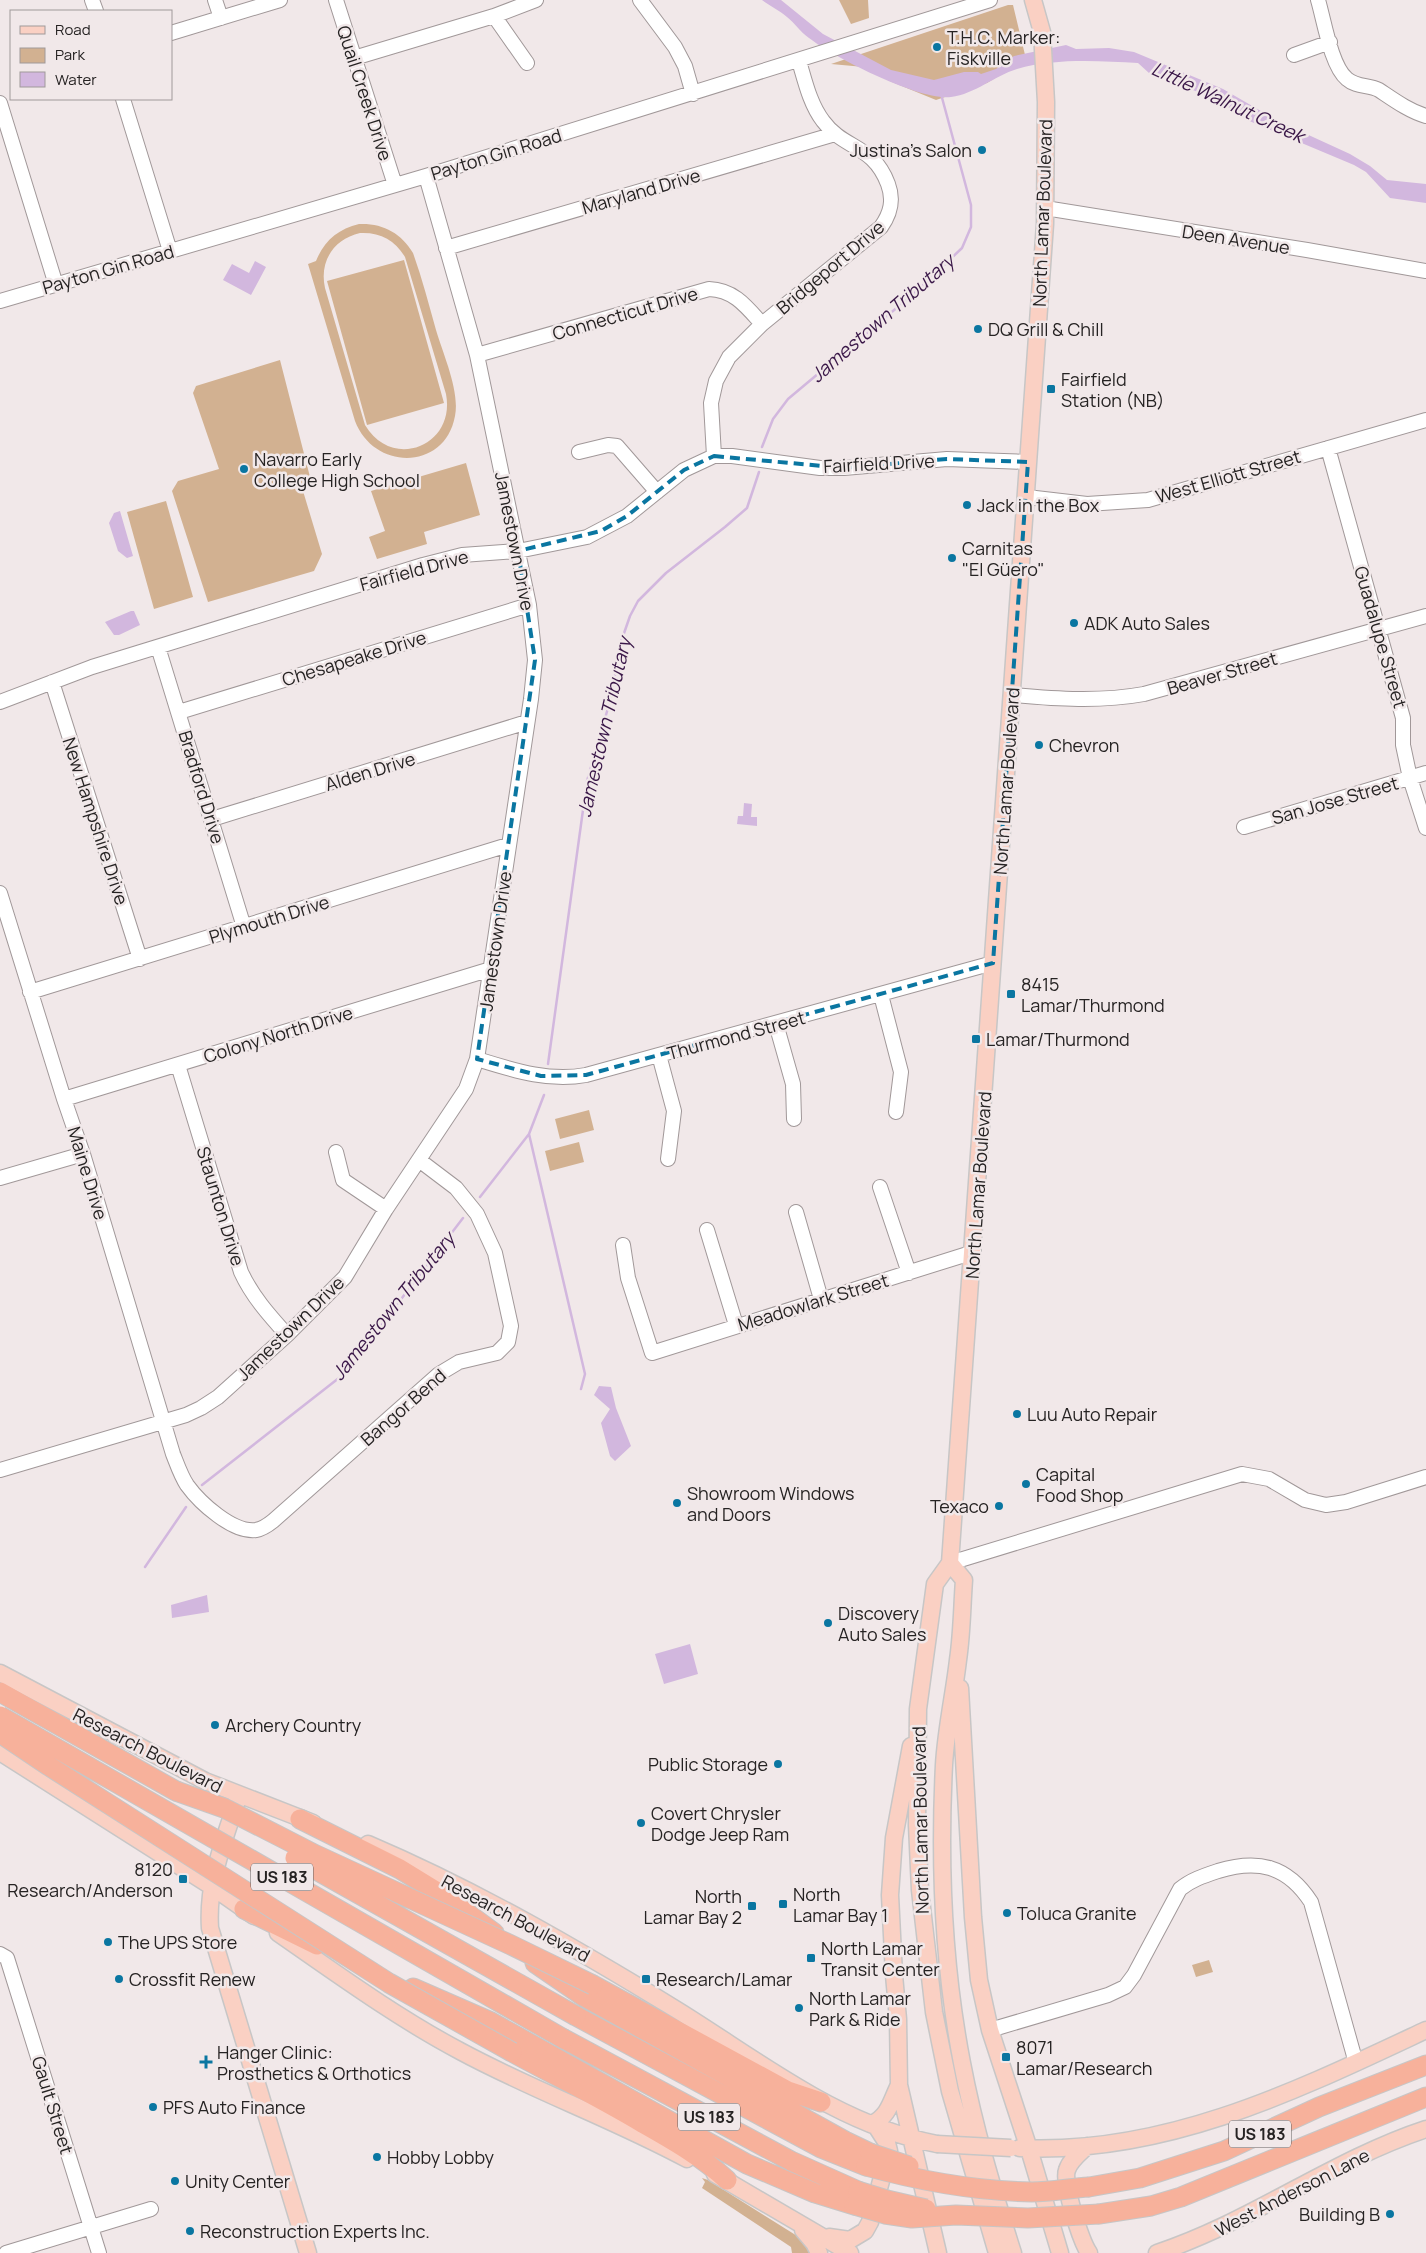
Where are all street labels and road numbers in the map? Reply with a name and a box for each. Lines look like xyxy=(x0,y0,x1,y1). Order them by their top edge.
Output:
street label: Quail Creek Drive xyxy=(332,22,398,164)
street label: North Lamar Boulevard xyxy=(1027,119,1057,307)
street label: Payton Gin Road xyxy=(428,123,564,185)
street label: Maryland Drive xyxy=(579,163,703,219)
street label: Bridgeport Drive xyxy=(771,215,889,319)
street label: Deen Avenue xyxy=(1180,219,1292,259)
street label: Payton Gin Road xyxy=(39,239,177,299)
street label: Connecticut Drive xyxy=(549,281,701,345)
street label: West Elliott Street xyxy=(1153,444,1303,508)
street label: Fairfield Drive xyxy=(823,448,935,478)
street label: Jamestown Drive xyxy=(490,470,540,612)
street label: Fairfield Drive xyxy=(357,544,471,596)
street label: Guadalupe Street xyxy=(1349,563,1413,711)
street label: Chesapeake Drive xyxy=(279,625,429,691)
street label: Beaver Street xyxy=(1164,646,1280,700)
street label: North Lamar Boulevard xyxy=(987,686,1025,876)
street label: Bradford Drive xyxy=(173,727,231,847)
street label: New Hampshire Drive xyxy=(58,734,134,908)
street label: Alden Drive xyxy=(322,746,418,796)
street label: San Jose Street xyxy=(1269,770,1401,830)
street label: Jamestown Drive xyxy=(473,870,517,1012)
street label: Plymouth Drive xyxy=(206,889,332,949)
street label: Colony North Drive xyxy=(200,1000,356,1068)
street label: Thurmond Street xyxy=(664,1005,808,1065)
street label: North Lamar Boulevard xyxy=(959,1090,997,1280)
street label: Maine Drive xyxy=(62,1124,114,1222)
street label: Staunton Drive xyxy=(191,1143,251,1269)
street label: Meadowlark Street xyxy=(735,1268,891,1336)
street label: Jamestown Drive xyxy=(231,1270,349,1386)
street label: Bangor Bend xyxy=(355,1363,451,1451)
street label: Research Boulevard xyxy=(69,1702,227,1798)
street label: North Lamar Boulevard xyxy=(906,1726,934,1914)
road number: US 183 xyxy=(251,1864,313,1890)
street label: Research Boulevard xyxy=(438,1869,594,1967)
street label: Gault Street xyxy=(27,2053,79,2157)
road number: US 183 xyxy=(678,2104,740,2130)
road number: US 183 xyxy=(1229,2120,1291,2148)
street label: West Anderson Lane xyxy=(1211,2143,1373,2241)

